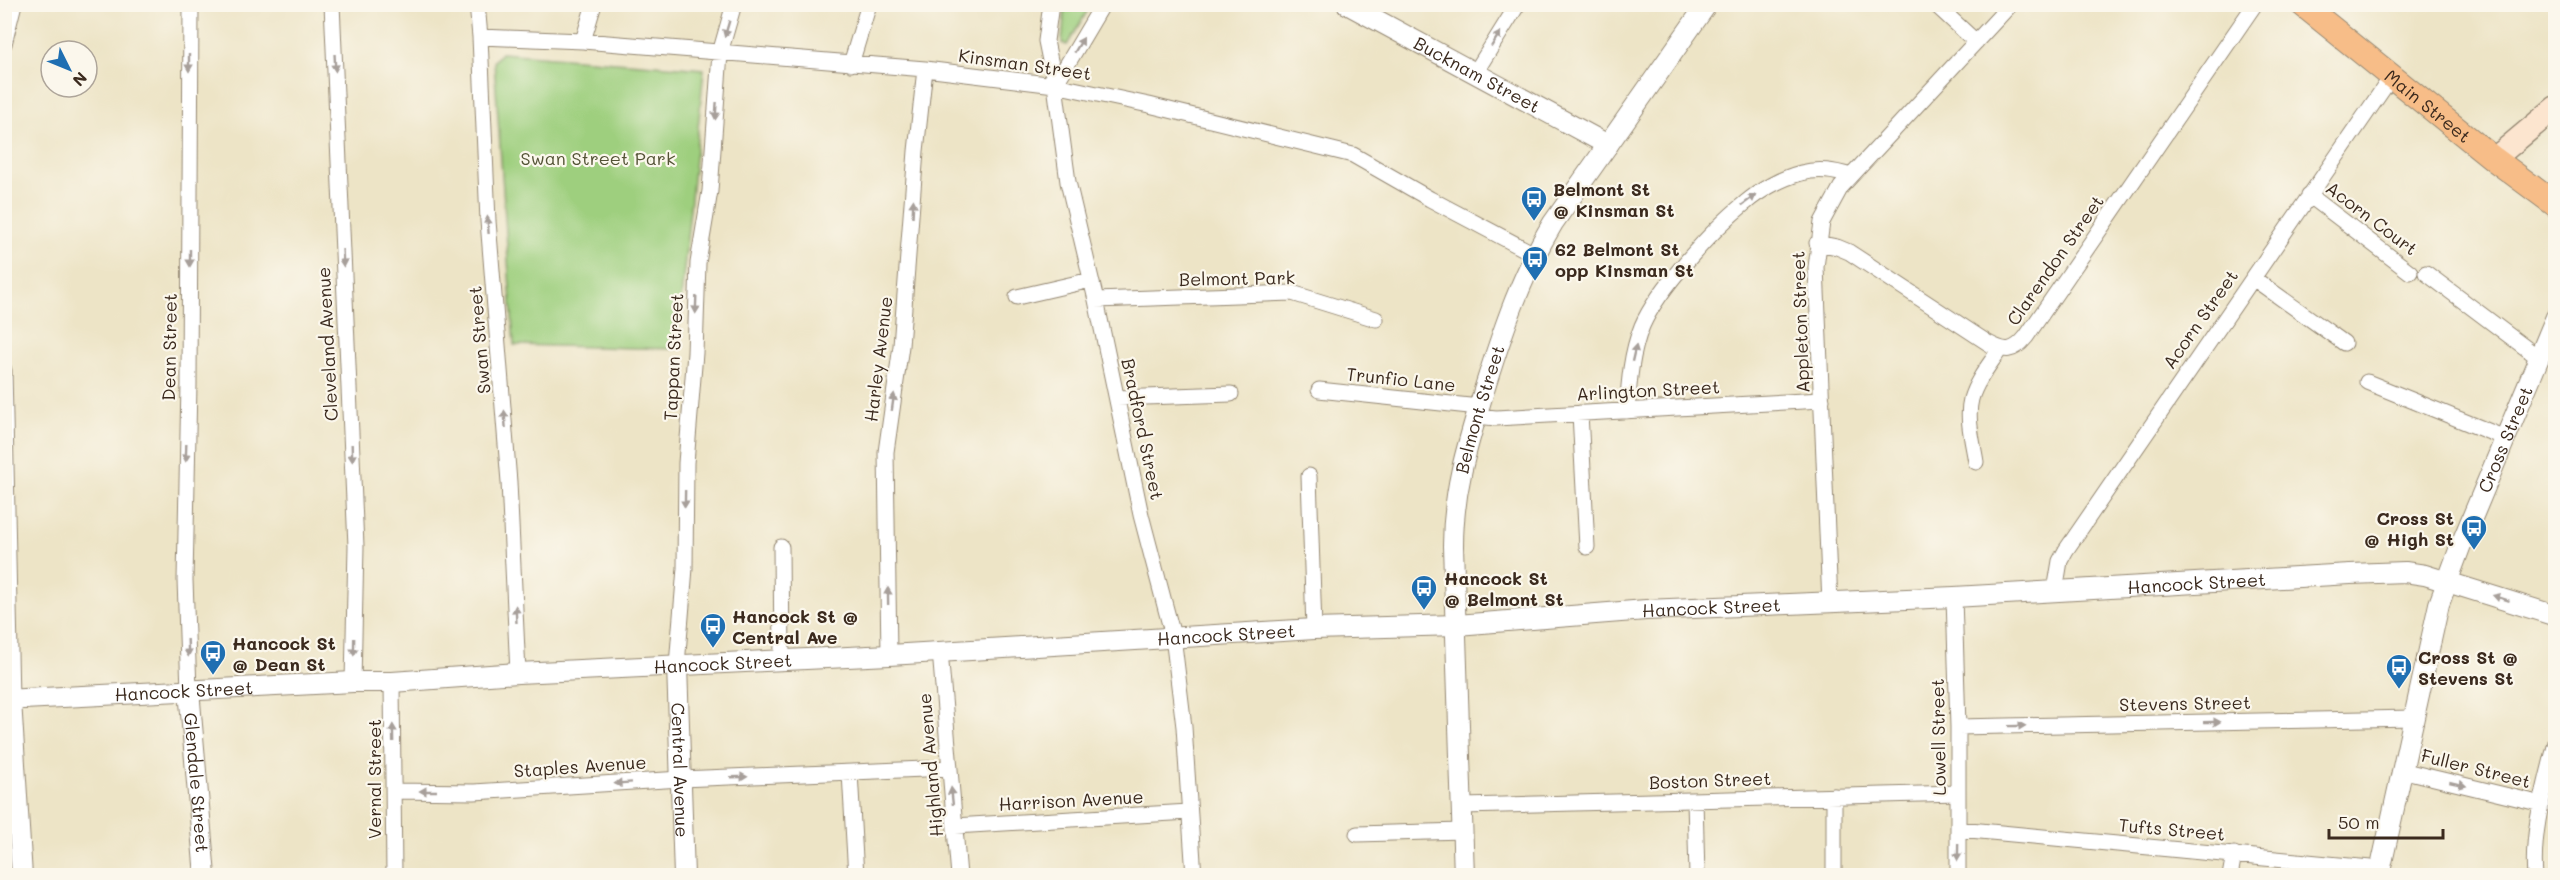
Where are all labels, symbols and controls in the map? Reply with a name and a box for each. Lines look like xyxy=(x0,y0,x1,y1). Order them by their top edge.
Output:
one-way arrow xyxy=(722,20,731,38)
street label: Bucknam Street xyxy=(1410,31,1544,118)
one-way arrow xyxy=(1491,31,1502,47)
one-way arrow xyxy=(1074,37,1085,53)
north arrow xyxy=(39,39,99,99)
street label: Kinsman Street xyxy=(957,43,1093,85)
one-way arrow xyxy=(184,53,194,72)
one-way arrow xyxy=(330,53,340,72)
street label: Main Street xyxy=(2380,64,2476,148)
text: N xyxy=(69,68,92,91)
one-way arrow xyxy=(711,102,721,121)
park label: Swan Street Park xyxy=(521,146,675,170)
street label: Acorn Court xyxy=(2321,176,2423,260)
place label: Belmont St @ Kinsman St xyxy=(1553,177,1674,222)
bus stop icon: Belmont St @ Kinsman St xyxy=(1519,184,1549,222)
street label: Clarendon Street xyxy=(2001,190,2109,330)
one-way arrow xyxy=(1741,194,1757,207)
one-way arrow xyxy=(908,198,917,217)
one-way arrow xyxy=(484,216,493,235)
place label: 62 Belmont St opp Kinsman St xyxy=(1555,237,1694,282)
bus stop icon: 62 Belmont St opp Kinsman St xyxy=(1520,244,1550,282)
one-way arrow xyxy=(185,248,194,267)
one-way arrow xyxy=(338,248,348,267)
street label: Appleton Street xyxy=(1786,251,1814,393)
street label: Belmont Park xyxy=(1179,265,1295,291)
street label: Acorn Street xyxy=(2157,265,2243,373)
street label: Cleveland Avenue xyxy=(311,266,343,422)
street label: Swan Street xyxy=(462,285,496,395)
street label: Dean Street xyxy=(156,293,182,401)
street label: Tappan Street xyxy=(658,293,688,421)
one-way arrow xyxy=(692,295,701,314)
street label: Harley Avenue xyxy=(858,295,898,423)
street label: Belmont Street xyxy=(1449,342,1510,476)
one-way arrow xyxy=(1629,344,1639,363)
street label: Bradford Street xyxy=(1116,356,1170,502)
street label: Trunfio Lane xyxy=(1345,361,1457,397)
street label: Arlington Street xyxy=(1576,374,1720,406)
street label: Cross Street xyxy=(2472,382,2538,496)
one-way arrow xyxy=(889,392,898,411)
one-way arrow xyxy=(500,410,509,429)
one-way arrow xyxy=(182,443,191,462)
one-way arrow xyxy=(347,443,356,462)
one-way arrow xyxy=(680,490,690,509)
place label: Cross St @ High St xyxy=(2364,506,2454,551)
bus stop icon: Cross St @ High St xyxy=(2459,513,2489,551)
place label: Hancock St @ Belmont St xyxy=(1444,566,1564,611)
street label: Hancock Street xyxy=(2127,567,2267,599)
bus stop icon: Hancock St @ Belmont St xyxy=(1409,573,1439,611)
one-way arrow xyxy=(883,587,893,606)
street label: Hancock Street xyxy=(1642,592,1781,622)
one-way arrow xyxy=(2492,593,2510,602)
place label: Hancock St @ Central Ave xyxy=(732,604,859,649)
one-way arrow xyxy=(511,605,520,624)
bus stop icon: Hancock St @ Central Ave xyxy=(698,611,728,649)
street label: Hancock Street xyxy=(1156,618,1296,651)
place label: Hancock St @ Dean St xyxy=(232,631,336,676)
one-way arrow xyxy=(183,638,192,657)
bus stop icon: Hancock St @ Dean St xyxy=(198,638,228,676)
one-way arrow xyxy=(349,638,359,657)
place label: Cross St @ Stevens St xyxy=(2418,645,2518,690)
street label: Hancock Street xyxy=(653,648,793,678)
bus stop icon: Cross St @ Stevens St xyxy=(2384,652,2414,690)
street label: Hancock Street xyxy=(114,675,254,706)
street label: Lowell Street xyxy=(1925,678,1951,796)
street label: Stevens Street xyxy=(2119,690,2251,716)
street label: Highland Avenue xyxy=(912,692,948,838)
street label: Central Avenue xyxy=(666,702,695,838)
street label: Glendale Street xyxy=(179,712,215,854)
one-way arrow xyxy=(2202,717,2221,727)
street label: Vernal Street xyxy=(362,719,386,839)
one-way arrow xyxy=(2007,721,2026,731)
one-way arrow xyxy=(388,724,398,743)
street label: Fuller Street xyxy=(2419,743,2533,793)
street label: Staples Avenue xyxy=(513,749,647,783)
street label: Boston Street xyxy=(1649,766,1771,794)
one-way arrow xyxy=(730,773,749,782)
one-way arrow xyxy=(613,778,632,788)
one-way arrow xyxy=(2449,779,2467,789)
street label: Harrison Avenue xyxy=(998,784,1144,816)
one-way arrow xyxy=(418,786,437,796)
one-way arrow xyxy=(947,787,957,806)
scale bar xyxy=(2329,802,2443,840)
text: 50 m xyxy=(2338,810,2380,834)
street label: Tufts Street xyxy=(2118,812,2226,846)
one-way arrow xyxy=(1954,843,1963,862)

